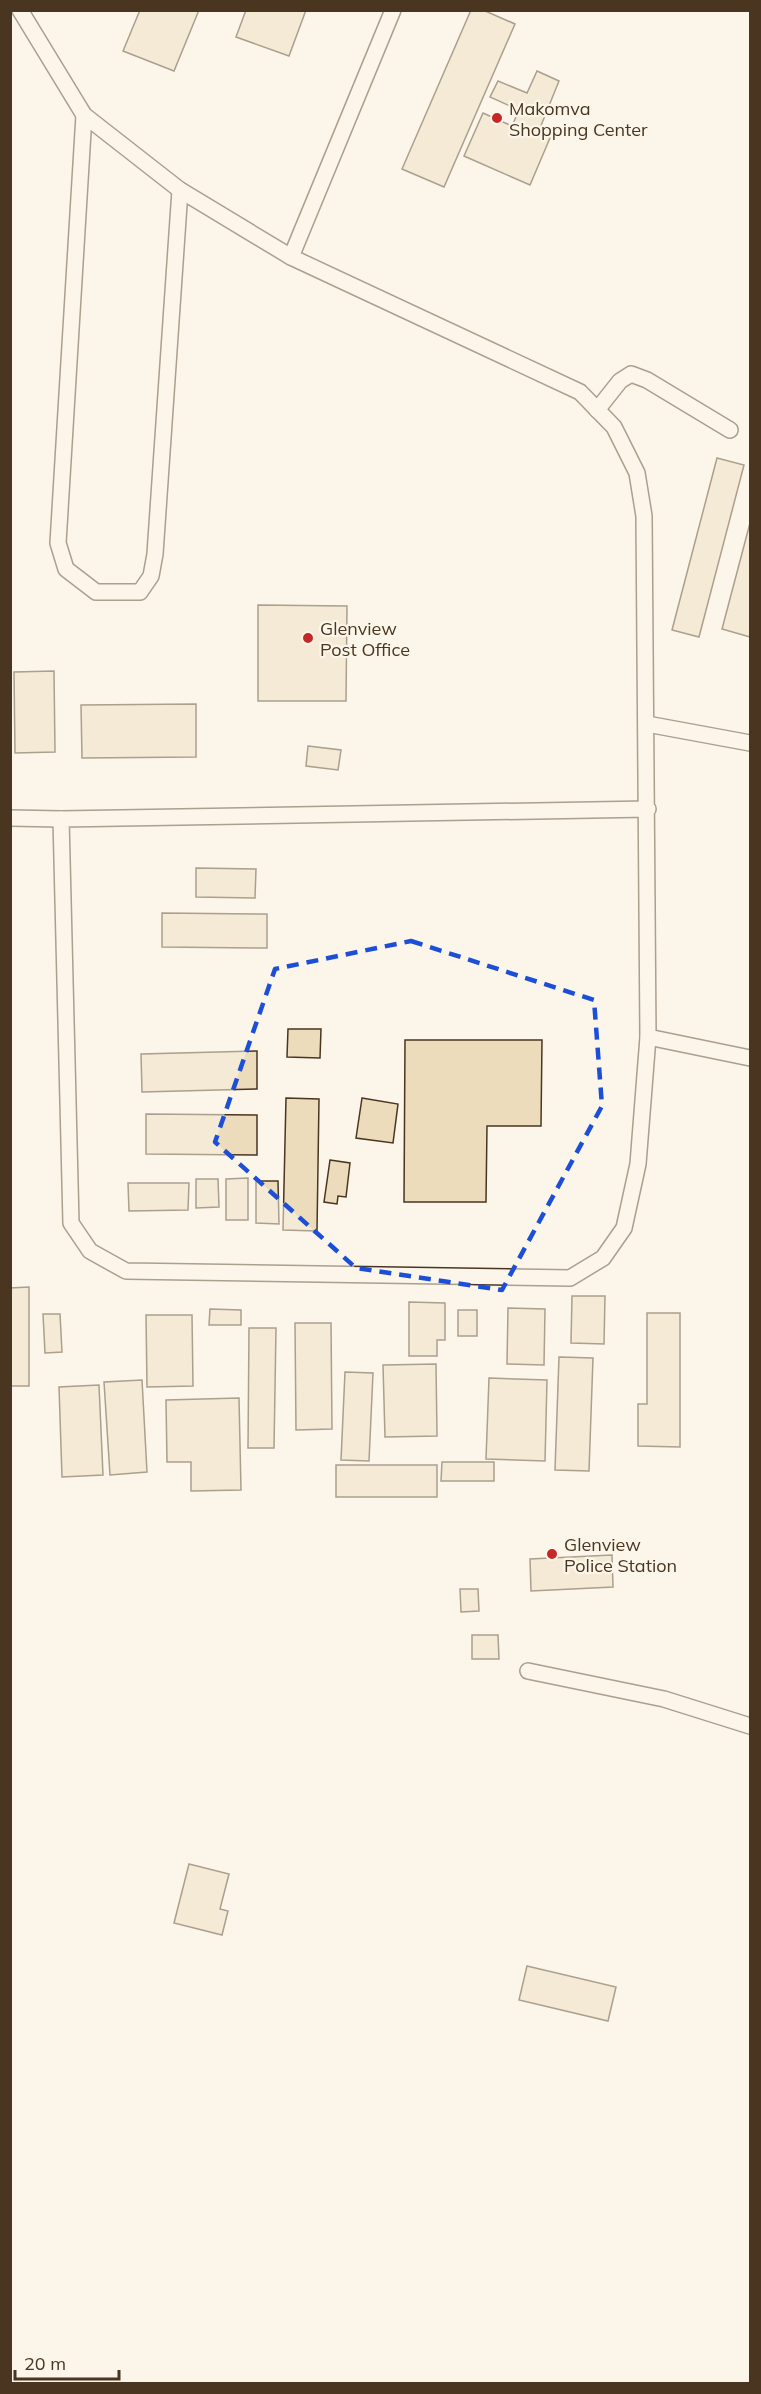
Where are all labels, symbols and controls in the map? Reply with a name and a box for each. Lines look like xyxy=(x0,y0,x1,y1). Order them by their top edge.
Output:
place label: Makomva Shopping Center xyxy=(509,97,648,141)
marker: Makomva Shopping Center xyxy=(490,111,504,125)
place label: Glenview Post Office xyxy=(320,617,410,661)
marker: Glenview Post Office xyxy=(301,631,315,645)
place label: Glenview Police Station xyxy=(564,1533,677,1577)
marker: Glenview Police Station xyxy=(545,1547,559,1561)
scale bar xyxy=(15,2343,118,2381)
text: 20 m xyxy=(24,2352,66,2375)

